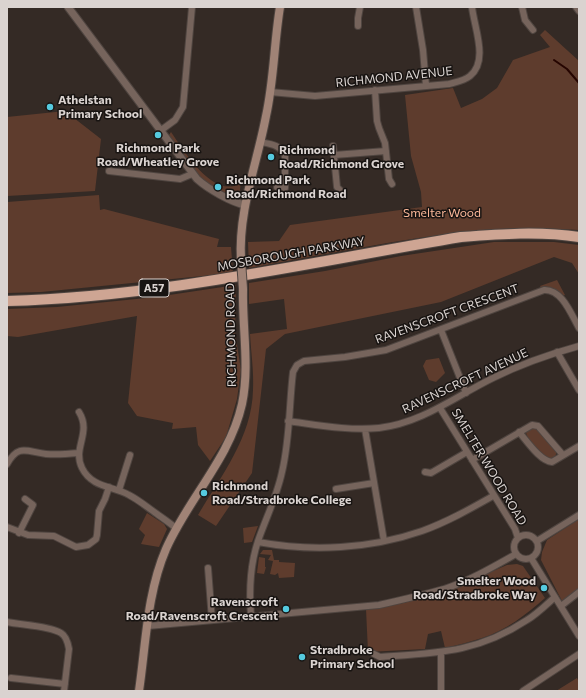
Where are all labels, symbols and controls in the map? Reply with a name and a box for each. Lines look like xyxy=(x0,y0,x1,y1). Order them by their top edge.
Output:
street label: RICHMOND AVENUE xyxy=(335,64,453,90)
place label: Athelstan Primary School xyxy=(58,93,142,121)
marker: Athelstan Primary School xyxy=(45,102,55,112)
marker: Richmond Park Road/Wheatley Grove xyxy=(153,130,163,140)
place label: Richmond Park Road/Wheatley Grove xyxy=(97,141,219,169)
place label: Richmond Road/Richmond Grove xyxy=(279,143,404,171)
marker: Richmond Road/Richmond Grove xyxy=(266,152,276,162)
place label: Richmond Park Road/Richmond Road xyxy=(226,173,346,201)
marker: Richmond Park Road/Richmond Road xyxy=(213,182,223,192)
park label: Smelter Wood xyxy=(403,206,481,220)
street label: MOSBOROUGH PARKWAY xyxy=(216,234,366,274)
road number: A57 xyxy=(139,279,169,297)
street label: RAVENSCROFT CRESCENT xyxy=(373,281,521,347)
street label: RICHMOND ROAD xyxy=(223,283,239,387)
street label: RAVENSCROFT AVENUE xyxy=(400,345,530,417)
street label: SMELTER WOOD ROAD xyxy=(448,406,530,528)
place label: Richmond Road/Stradbroke College xyxy=(212,479,351,507)
marker: Richmond Road/Stradbroke College xyxy=(199,488,209,498)
place label: Smelter Wood Road/Stradbroke Way xyxy=(413,574,536,602)
marker: Smelter Wood Road/Stradbroke Way xyxy=(539,583,549,593)
place label: Ravenscroft Road/Ravenscroft Crescent xyxy=(126,595,278,623)
marker: Ravenscroft Road/Ravenscroft Crescent xyxy=(281,604,291,614)
place label: Stradbroke Primary School xyxy=(310,643,394,671)
marker: Stradbroke Primary School xyxy=(297,652,307,662)

